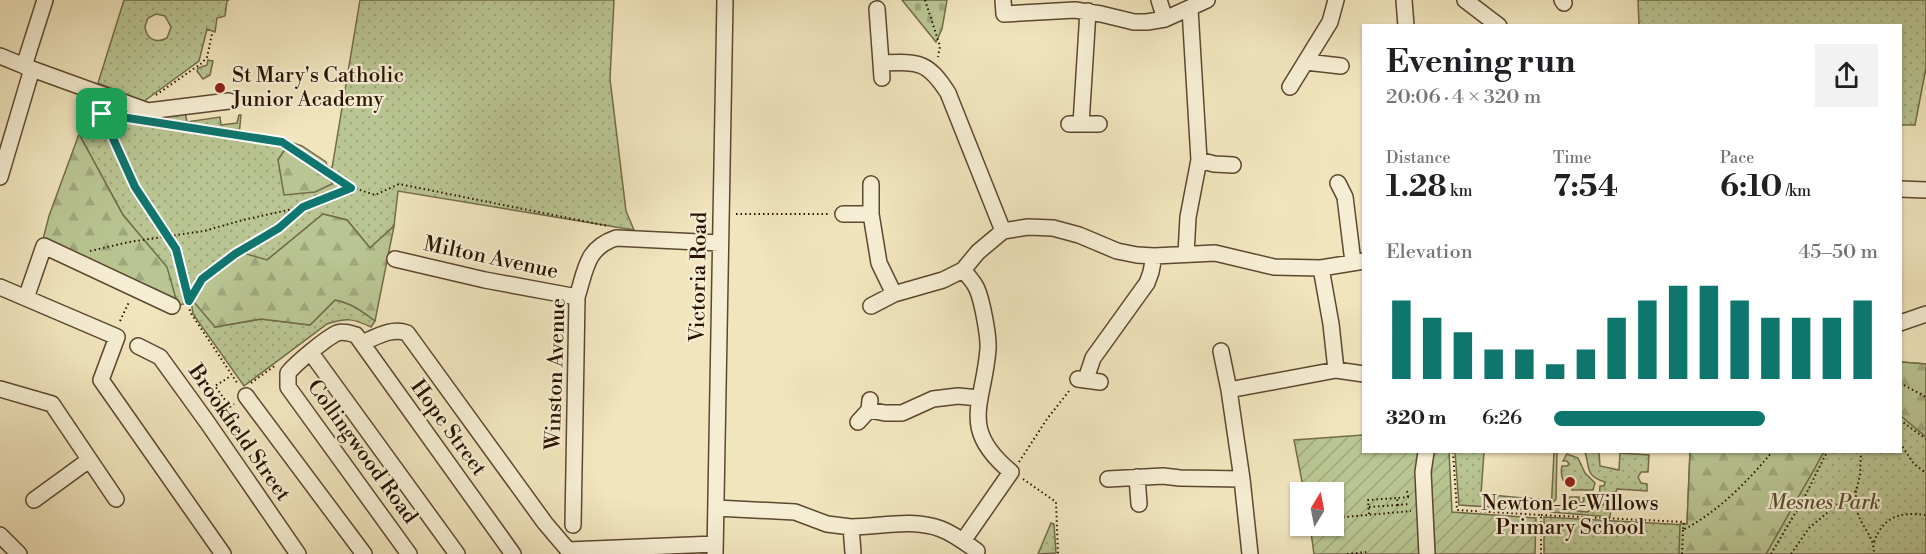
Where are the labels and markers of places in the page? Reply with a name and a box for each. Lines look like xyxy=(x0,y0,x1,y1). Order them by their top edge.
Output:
place label: St Mary's Catholic Junior Academy xyxy=(231,63,404,113)
marker: St Mary's Catholic Junior Academy xyxy=(213,81,227,95)
pin xyxy=(76,88,127,139)
marker: Newton-le-Willows Primary School xyxy=(1563,475,1577,489)
place label: Newton-le-Willows Primary School xyxy=(1481,491,1659,541)

